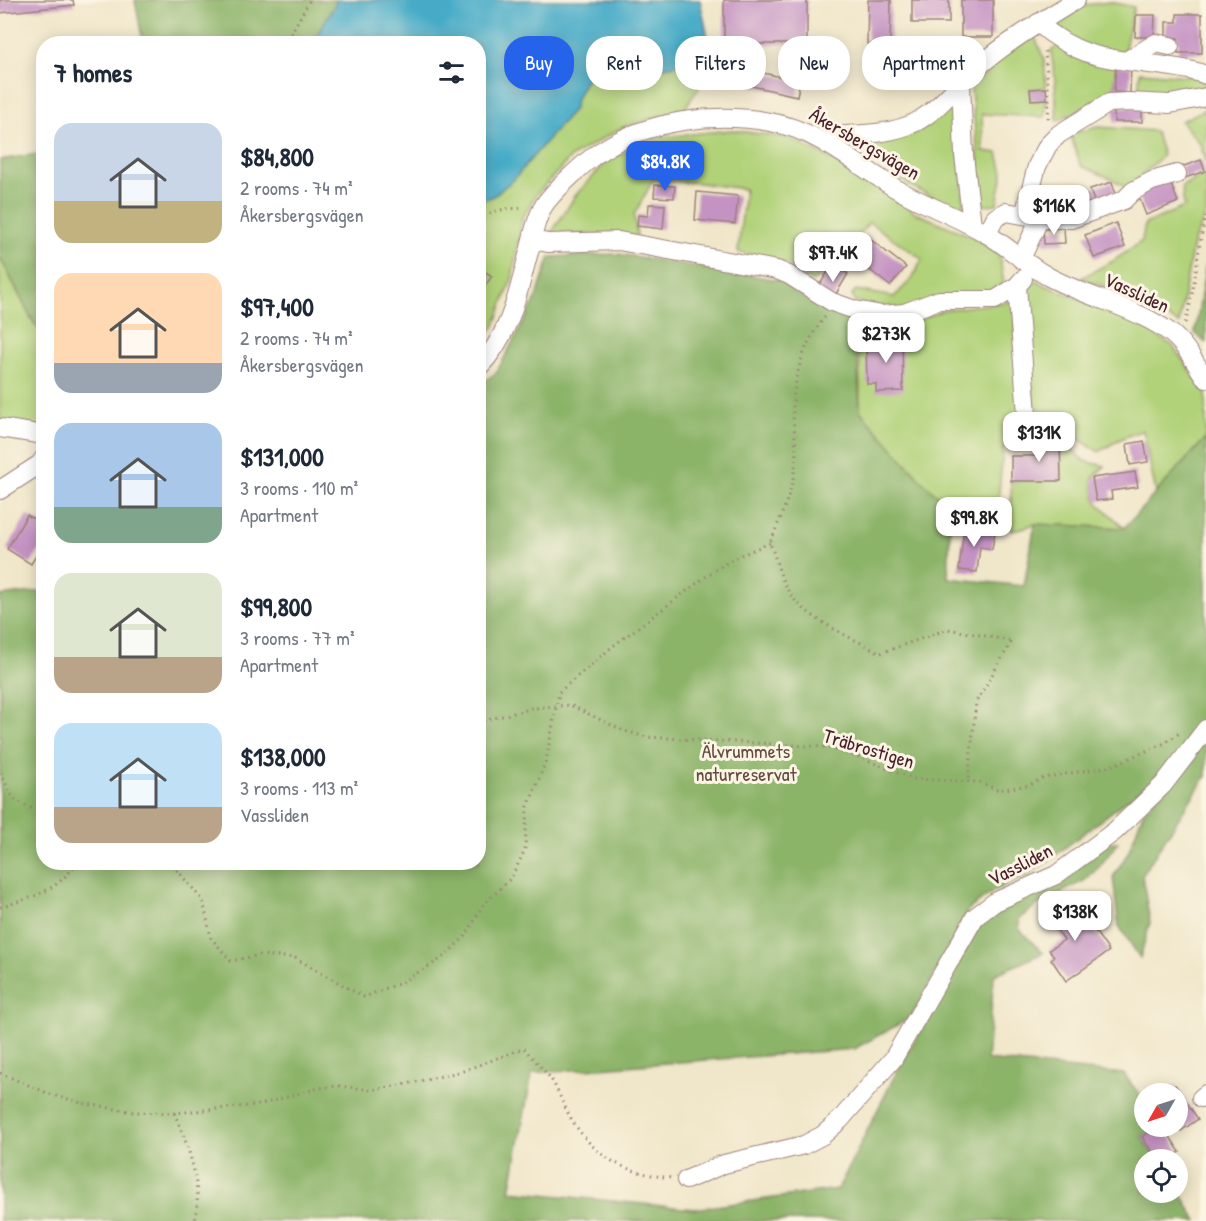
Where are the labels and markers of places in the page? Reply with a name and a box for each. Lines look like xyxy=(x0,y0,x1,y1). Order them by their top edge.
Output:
pin: $84.8K xyxy=(616,141,714,192)
pin: $116K xyxy=(1012,185,1096,236)
pin: $97.4K xyxy=(784,232,882,283)
pin: $273K xyxy=(844,313,928,364)
pin: $131K xyxy=(997,412,1081,463)
pin: $99.8K xyxy=(925,497,1023,548)
pin: $138K xyxy=(1033,891,1117,942)

